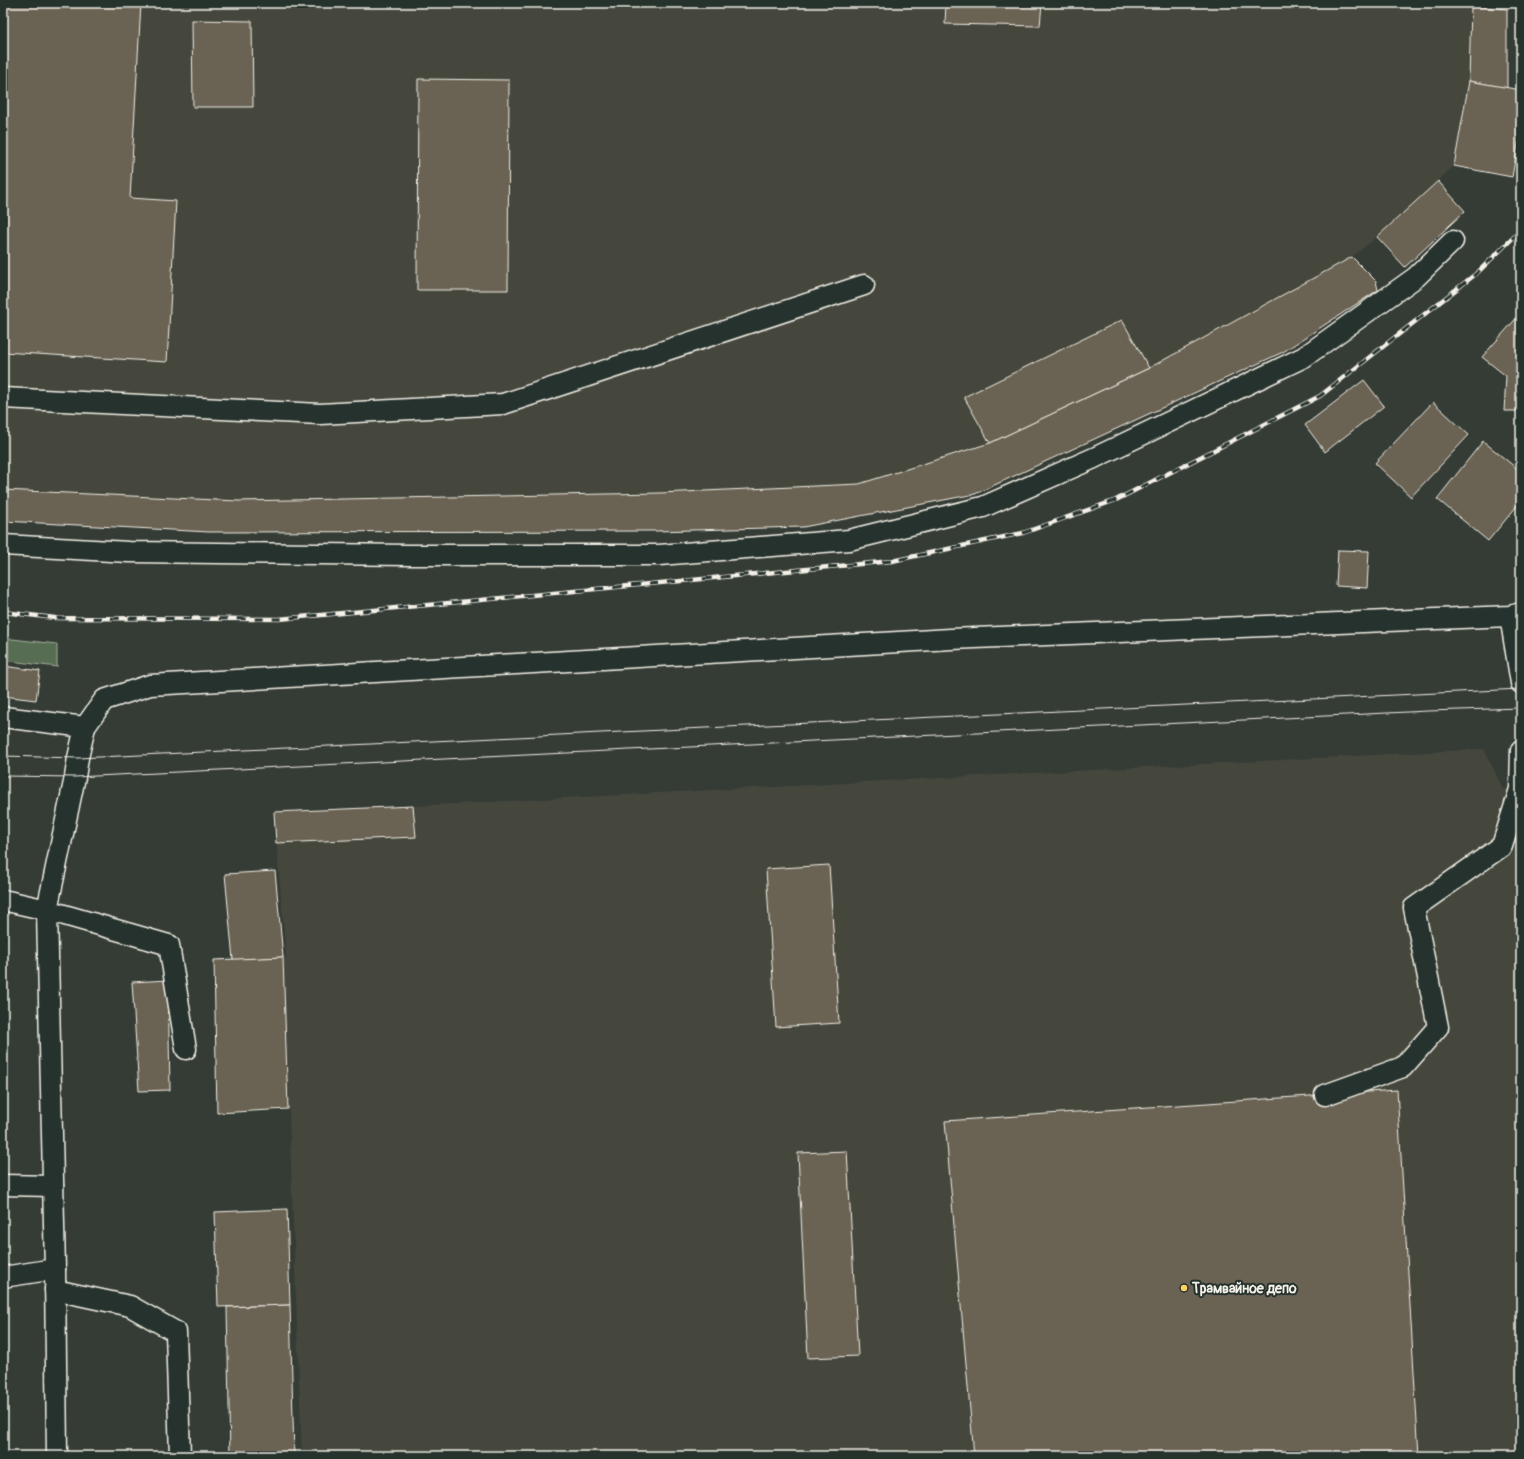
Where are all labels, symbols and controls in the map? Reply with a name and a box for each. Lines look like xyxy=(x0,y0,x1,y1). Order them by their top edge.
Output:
place label: Трамвайное депо xyxy=(1191,1280,1297,1297)
marker: Трамвайное депо xyxy=(1179,1283,1189,1293)

